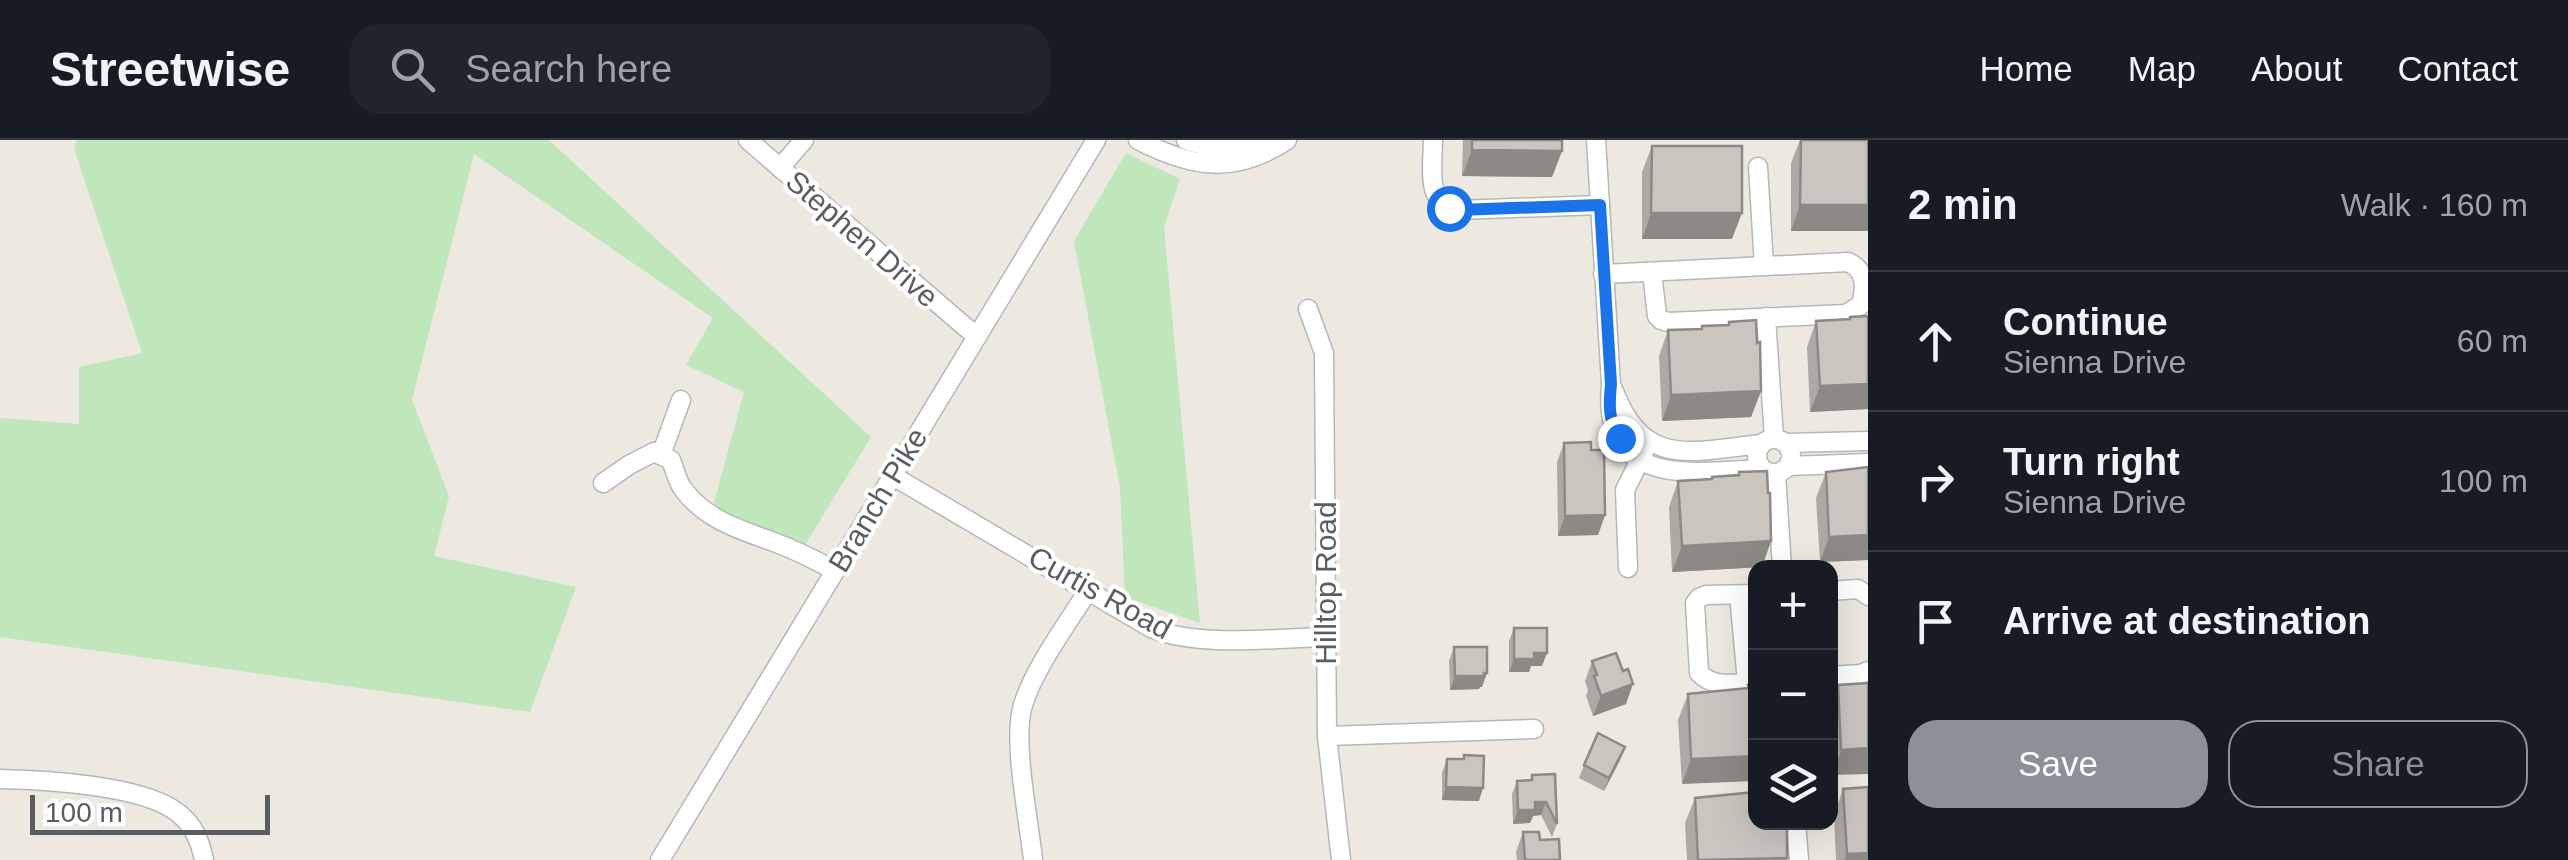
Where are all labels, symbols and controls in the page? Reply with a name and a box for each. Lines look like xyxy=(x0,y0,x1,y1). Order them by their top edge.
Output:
search box xyxy=(350,24,1050,114)
icon: search xyxy=(385,42,440,97)
text: Streetwise xyxy=(50,43,290,96)
text: Search here xyxy=(465,48,672,90)
text: Home xyxy=(1979,49,2073,88)
text: Map xyxy=(2128,49,2196,88)
text: About xyxy=(2251,49,2342,88)
text: Contact xyxy=(2397,49,2518,88)
street label: Stephen Drive xyxy=(780,164,945,313)
text: 2 min xyxy=(1908,181,2018,228)
route start xyxy=(1427,186,1473,232)
text: Walk · 160 m xyxy=(2341,187,2528,223)
text: Continue xyxy=(2003,301,2168,343)
icon: ahead xyxy=(1908,314,1963,369)
text: 60 m xyxy=(2457,323,2528,359)
text: Sienna Drive xyxy=(2003,344,2186,380)
route end xyxy=(1598,416,1644,462)
street label: Branch Pike xyxy=(822,422,933,578)
text: Turn right xyxy=(2003,441,2180,483)
icon: right xyxy=(1908,454,1963,509)
text: 100 m xyxy=(2439,463,2528,499)
text: Sienna Drive xyxy=(2003,484,2186,520)
street label: Hilltop Road xyxy=(1309,501,1342,665)
street label: Curtis Road xyxy=(1023,540,1178,645)
map controls xyxy=(1748,560,1838,830)
button: + xyxy=(1748,560,1838,650)
icon: arrive xyxy=(1908,594,1963,649)
text: Arrive at destination xyxy=(2003,600,2370,642)
button: − xyxy=(1748,650,1838,740)
button: Save xyxy=(1908,720,2208,808)
button: Share xyxy=(2228,720,2528,808)
button: layers xyxy=(1748,740,1838,830)
scale bar xyxy=(30,790,270,834)
text: 100 m xyxy=(45,797,123,828)

